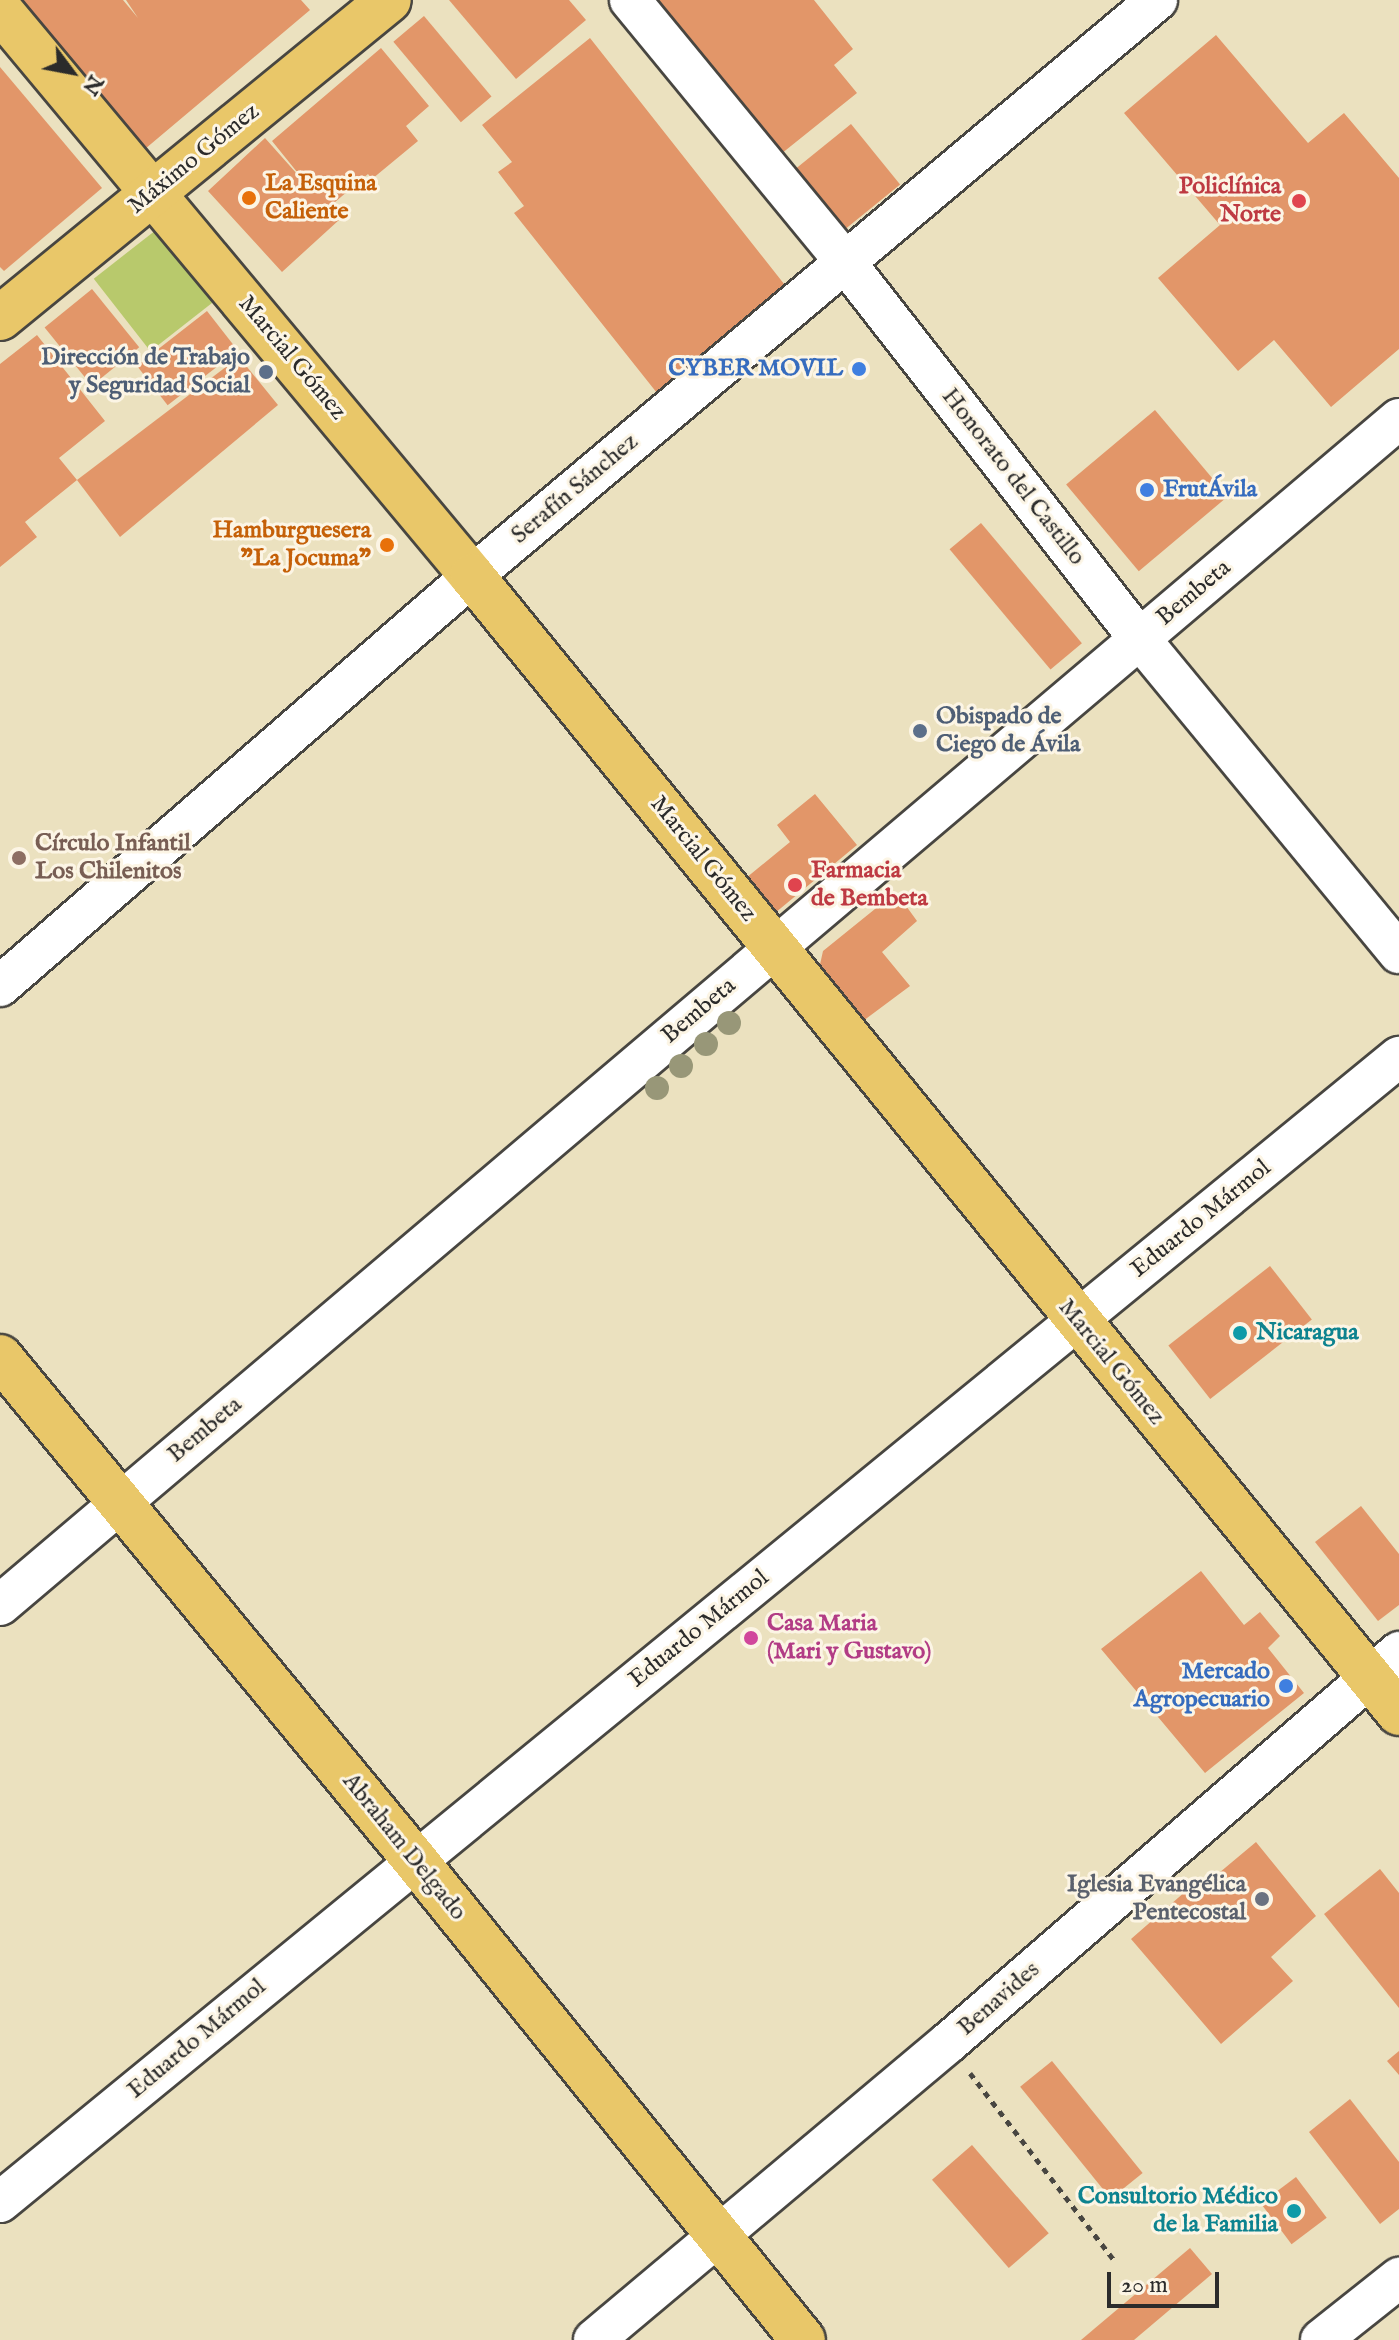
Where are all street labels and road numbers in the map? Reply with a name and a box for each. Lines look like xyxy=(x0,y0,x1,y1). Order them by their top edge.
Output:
street label: Máximo Gómez xyxy=(123,97,265,221)
street label: Marcial Gómez xyxy=(232,290,352,426)
street label: Honorato del Castillo xyxy=(935,383,1091,571)
street label: Serafín Sánchez xyxy=(506,428,644,550)
street label: Bembeta xyxy=(1151,554,1237,632)
street label: Marcial Gómez xyxy=(644,790,762,928)
street label: Bembeta xyxy=(656,972,742,1050)
street label: Eduardo Mármol xyxy=(1125,1154,1277,1284)
street label: Marcial Gómez xyxy=(1052,1293,1170,1431)
street label: Bembeta xyxy=(162,1391,248,1469)
street label: Eduardo Mármol xyxy=(623,1564,775,1694)
street label: Abraham Delgado xyxy=(336,1768,472,1926)
street label: Benavides xyxy=(952,1956,1046,2042)
street label: Eduardo Mármol xyxy=(122,1973,272,2105)

